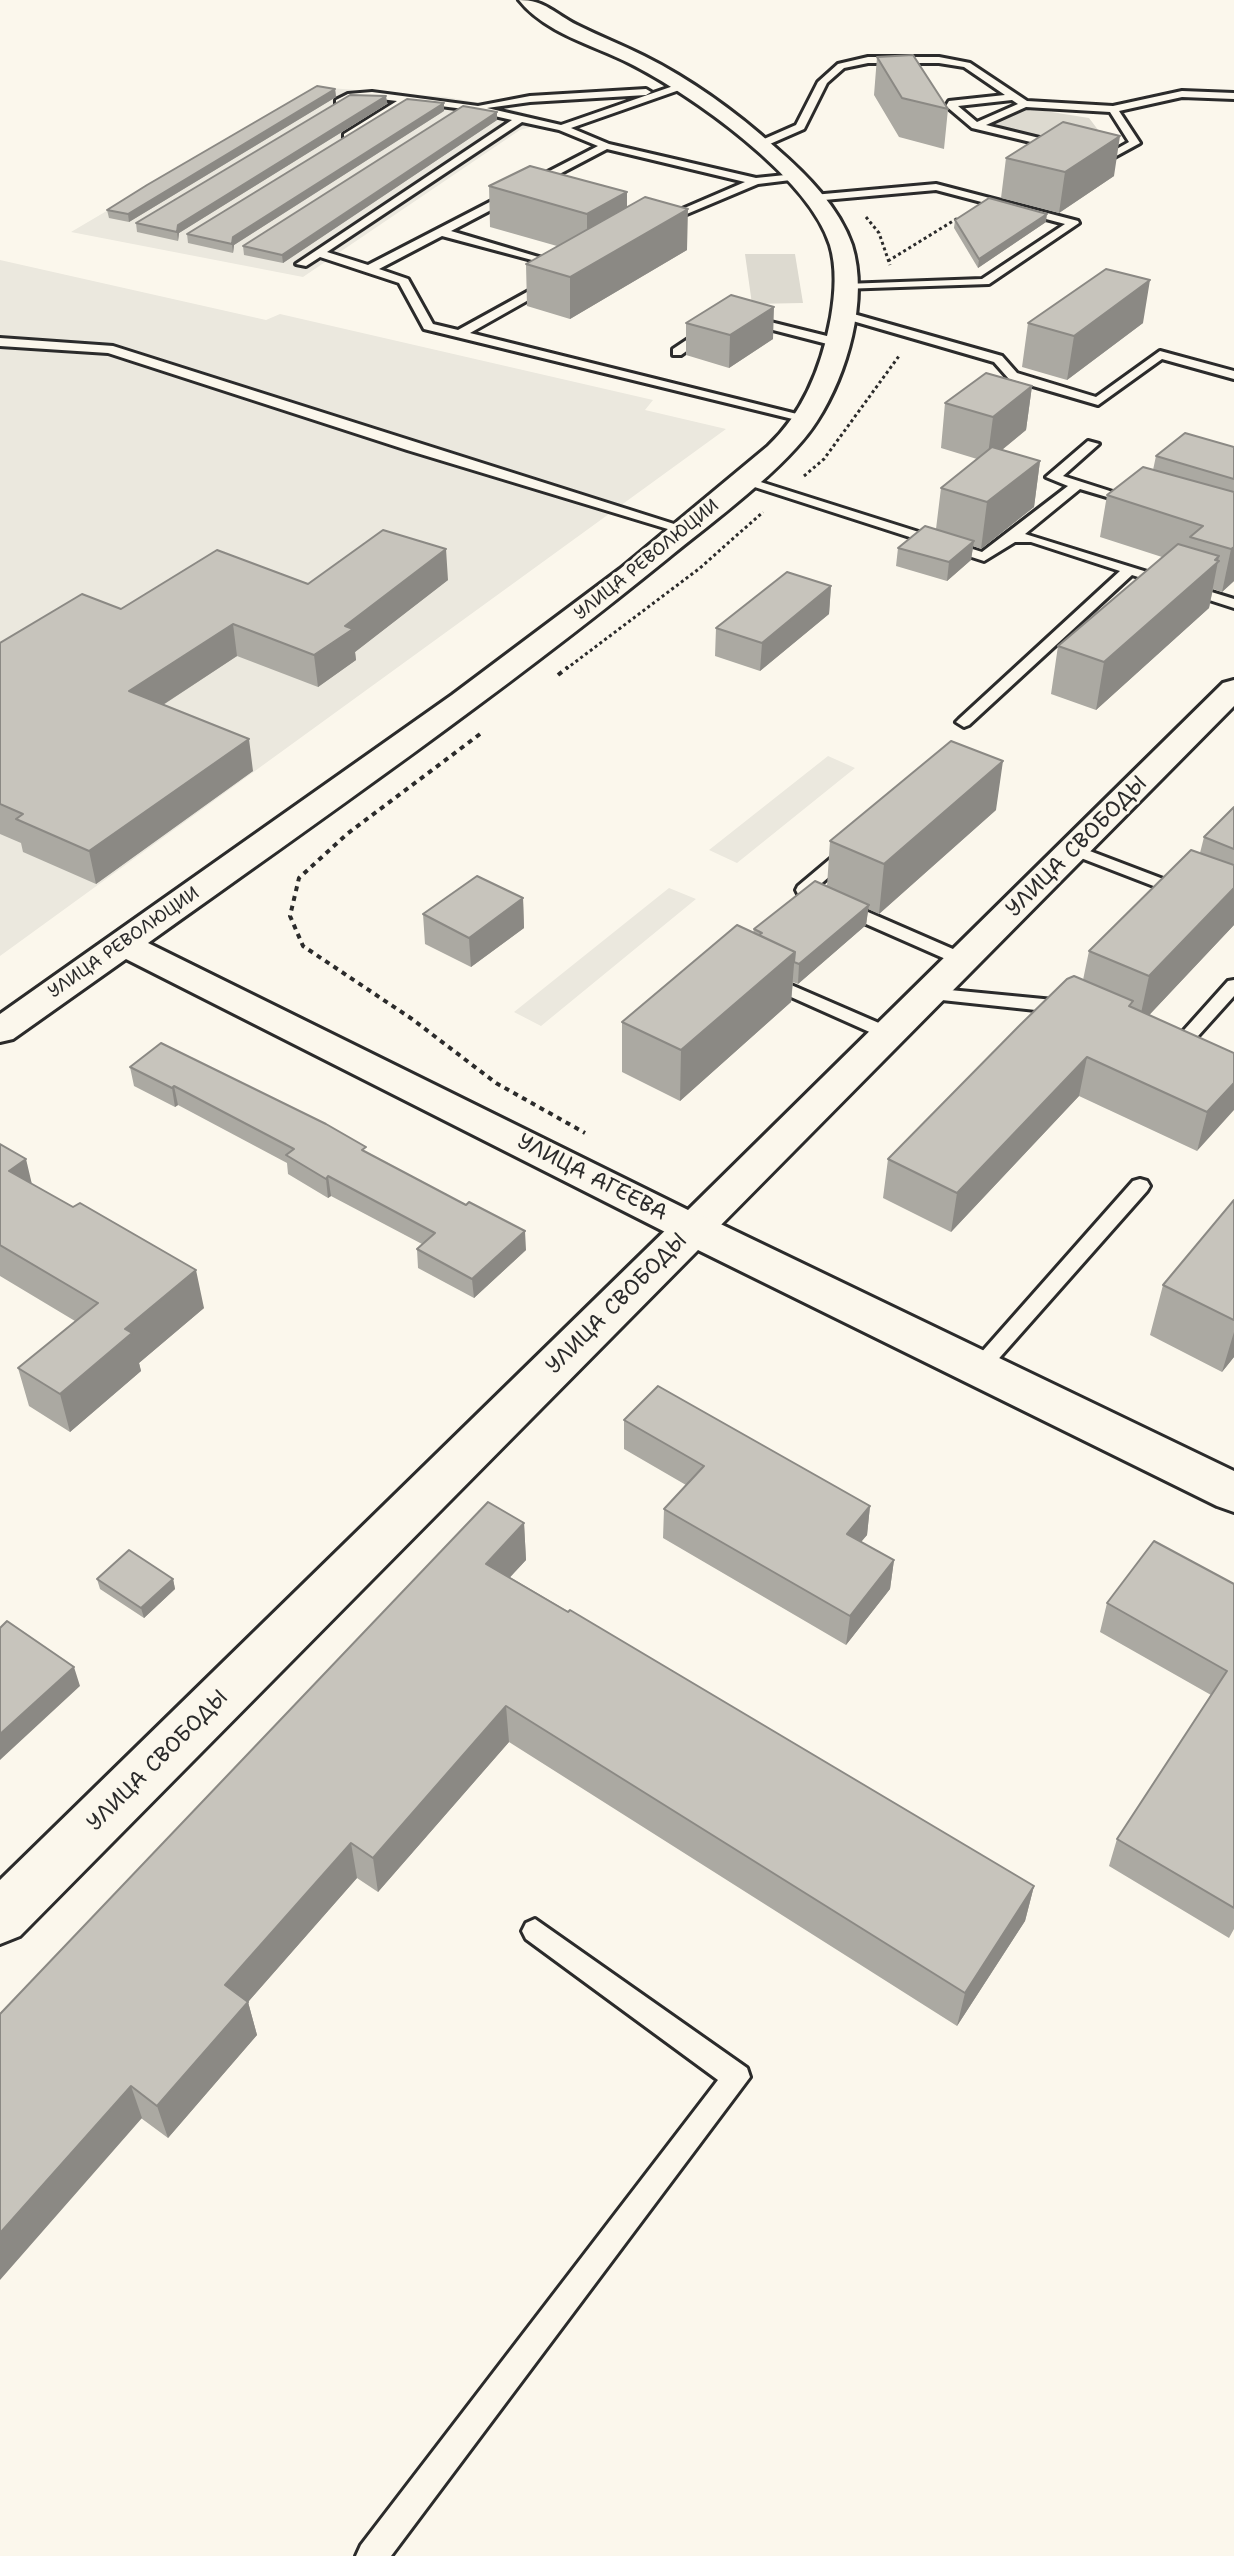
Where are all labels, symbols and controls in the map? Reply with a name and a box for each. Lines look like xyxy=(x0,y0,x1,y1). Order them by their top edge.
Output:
street label: УЛИЦА РЕВОЛЮЦИИ xyxy=(570,495,724,625)
street label: УЛИЦА СВОБОДЫ xyxy=(1001,771,1153,923)
street label: УЛИЦА РЕВОЛЮЦИИ xyxy=(44,883,204,1003)
street label: УЛИЦА АГЕЕВА xyxy=(513,1129,671,1227)
street label: УЛИЦА СВОБОДЫ xyxy=(541,1228,693,1380)
street label: УЛИЦА СВОБОДЫ xyxy=(82,1685,234,1837)

